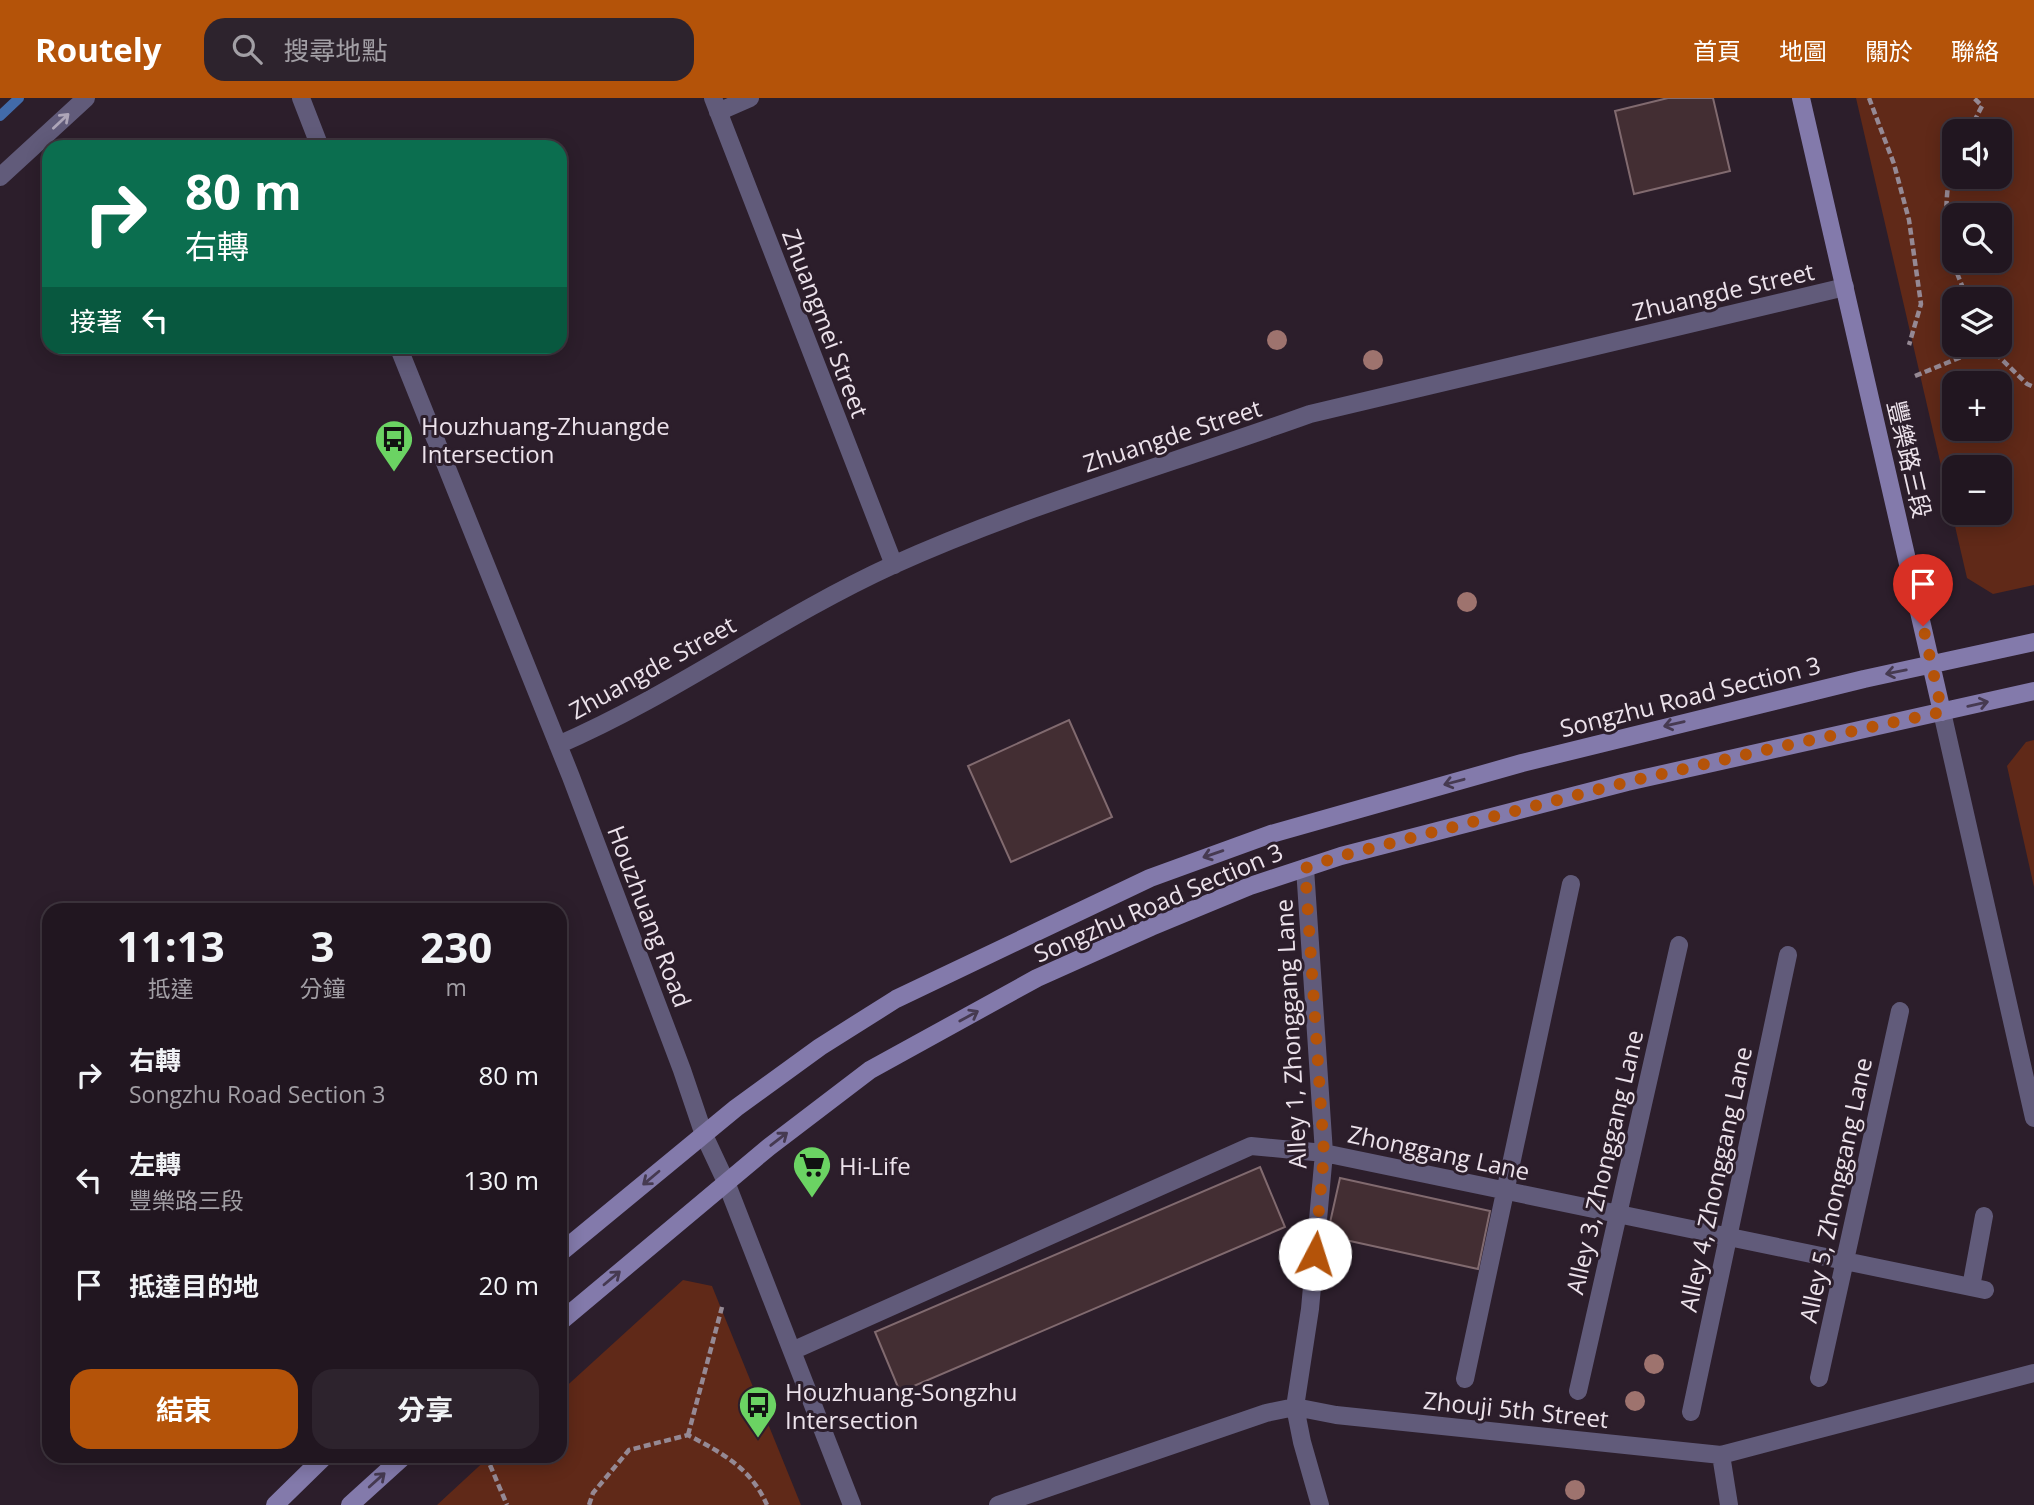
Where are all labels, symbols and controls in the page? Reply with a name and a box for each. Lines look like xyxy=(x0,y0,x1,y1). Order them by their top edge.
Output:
search box xyxy=(204,18,694,81)
text: Routely xyxy=(35,27,162,72)
icon: search xyxy=(228,30,266,68)
text: 搜尋地點 xyxy=(284,32,388,68)
text: 首頁 xyxy=(1693,34,1741,67)
text: 地圖 xyxy=(1779,34,1827,67)
text: 關於 xyxy=(1865,34,1913,67)
text: 聯絡 xyxy=(1951,34,1999,67)
one-way arrow xyxy=(52,113,70,129)
map controls xyxy=(1942,119,2012,525)
button: sound xyxy=(1942,119,2012,189)
text: 80 m xyxy=(185,158,302,224)
icon: right xyxy=(70,168,161,259)
button: search xyxy=(1942,203,2012,273)
text: 右轉 xyxy=(185,224,249,267)
street label: Zhuangmei Street xyxy=(775,224,877,422)
street label: Zhuangde Street xyxy=(1629,254,1817,328)
button: layers xyxy=(1942,287,2012,357)
icon: left xyxy=(136,301,174,339)
text: 接著 xyxy=(70,303,122,339)
button: + xyxy=(1942,371,2012,441)
street label: Zhuangde Street xyxy=(1079,391,1265,479)
street label: 豐樂路三段 xyxy=(1880,397,1940,521)
place label: Houzhuang-Zhuangde Intersection xyxy=(421,409,670,470)
bus stop icon: Houzhuang-Zhuangde Intersection xyxy=(373,418,415,473)
button: − xyxy=(1942,455,2012,525)
pin xyxy=(1893,554,1953,626)
icon: arrive xyxy=(1904,565,1942,603)
street label: Zhuangde Street xyxy=(563,608,741,726)
street label: Songzhu Road Section 3 xyxy=(1556,648,1824,744)
one-way arrow xyxy=(1885,666,1908,680)
one-way arrow xyxy=(1966,697,1989,710)
one-way arrow xyxy=(1663,718,1686,731)
one-way arrow xyxy=(1443,776,1465,789)
street label: Houzhuang Road xyxy=(600,820,700,1012)
street label: Songzhu Road Section 3 xyxy=(1028,835,1288,969)
one-way arrow xyxy=(1202,849,1224,861)
street label: Alley 1, Zhonggang Lane xyxy=(1266,898,1314,1170)
text: 11:13 xyxy=(117,917,225,974)
text: 3 xyxy=(310,917,334,974)
text: 230 xyxy=(420,918,492,975)
text: m xyxy=(446,971,467,1003)
text: 抵達 xyxy=(148,972,194,1004)
text: 分鐘 xyxy=(299,972,345,1004)
one-way arrow xyxy=(958,1008,979,1022)
street label: Alley 3, Zhonggang Lane xyxy=(1558,1027,1650,1297)
text: 右轉 xyxy=(129,1042,181,1078)
street label: Alley 4, Zhonggang Lane xyxy=(1671,1043,1759,1315)
street label: Alley 5, Zhonggang Lane xyxy=(1791,1054,1879,1326)
icon: right xyxy=(70,1056,108,1094)
text: 80 m xyxy=(478,1057,539,1093)
text: Songzhu Road Section 3 xyxy=(129,1078,385,1110)
street label: Zhonggang Lane xyxy=(1345,1117,1533,1187)
one-way arrow xyxy=(769,1132,787,1147)
supermarket icon: Hi-Life xyxy=(791,1144,833,1199)
text: 左轉 xyxy=(129,1146,181,1182)
place label: Hi-Life xyxy=(839,1149,911,1182)
icon: left xyxy=(70,1161,108,1199)
text: 130 m xyxy=(464,1162,539,1198)
one-way arrow xyxy=(642,1170,660,1185)
text: 豐樂路三段 xyxy=(129,1184,244,1216)
position arrow xyxy=(1278,1217,1352,1291)
icon: arrive xyxy=(70,1266,108,1304)
text: 20 m xyxy=(478,1267,539,1303)
text: 抵達目的地 xyxy=(129,1268,259,1304)
one-way arrow xyxy=(603,1270,621,1286)
button: 結束 xyxy=(70,1369,298,1449)
button: 分享 xyxy=(312,1369,539,1449)
place label: Houzhuang-Songzhu Intersection xyxy=(785,1375,1017,1436)
street label: Zhouji 5th Street xyxy=(1422,1383,1610,1435)
bus stop icon: Houzhuang-Songzhu Intersection xyxy=(737,1384,779,1439)
one-way arrow xyxy=(368,1472,385,1489)

